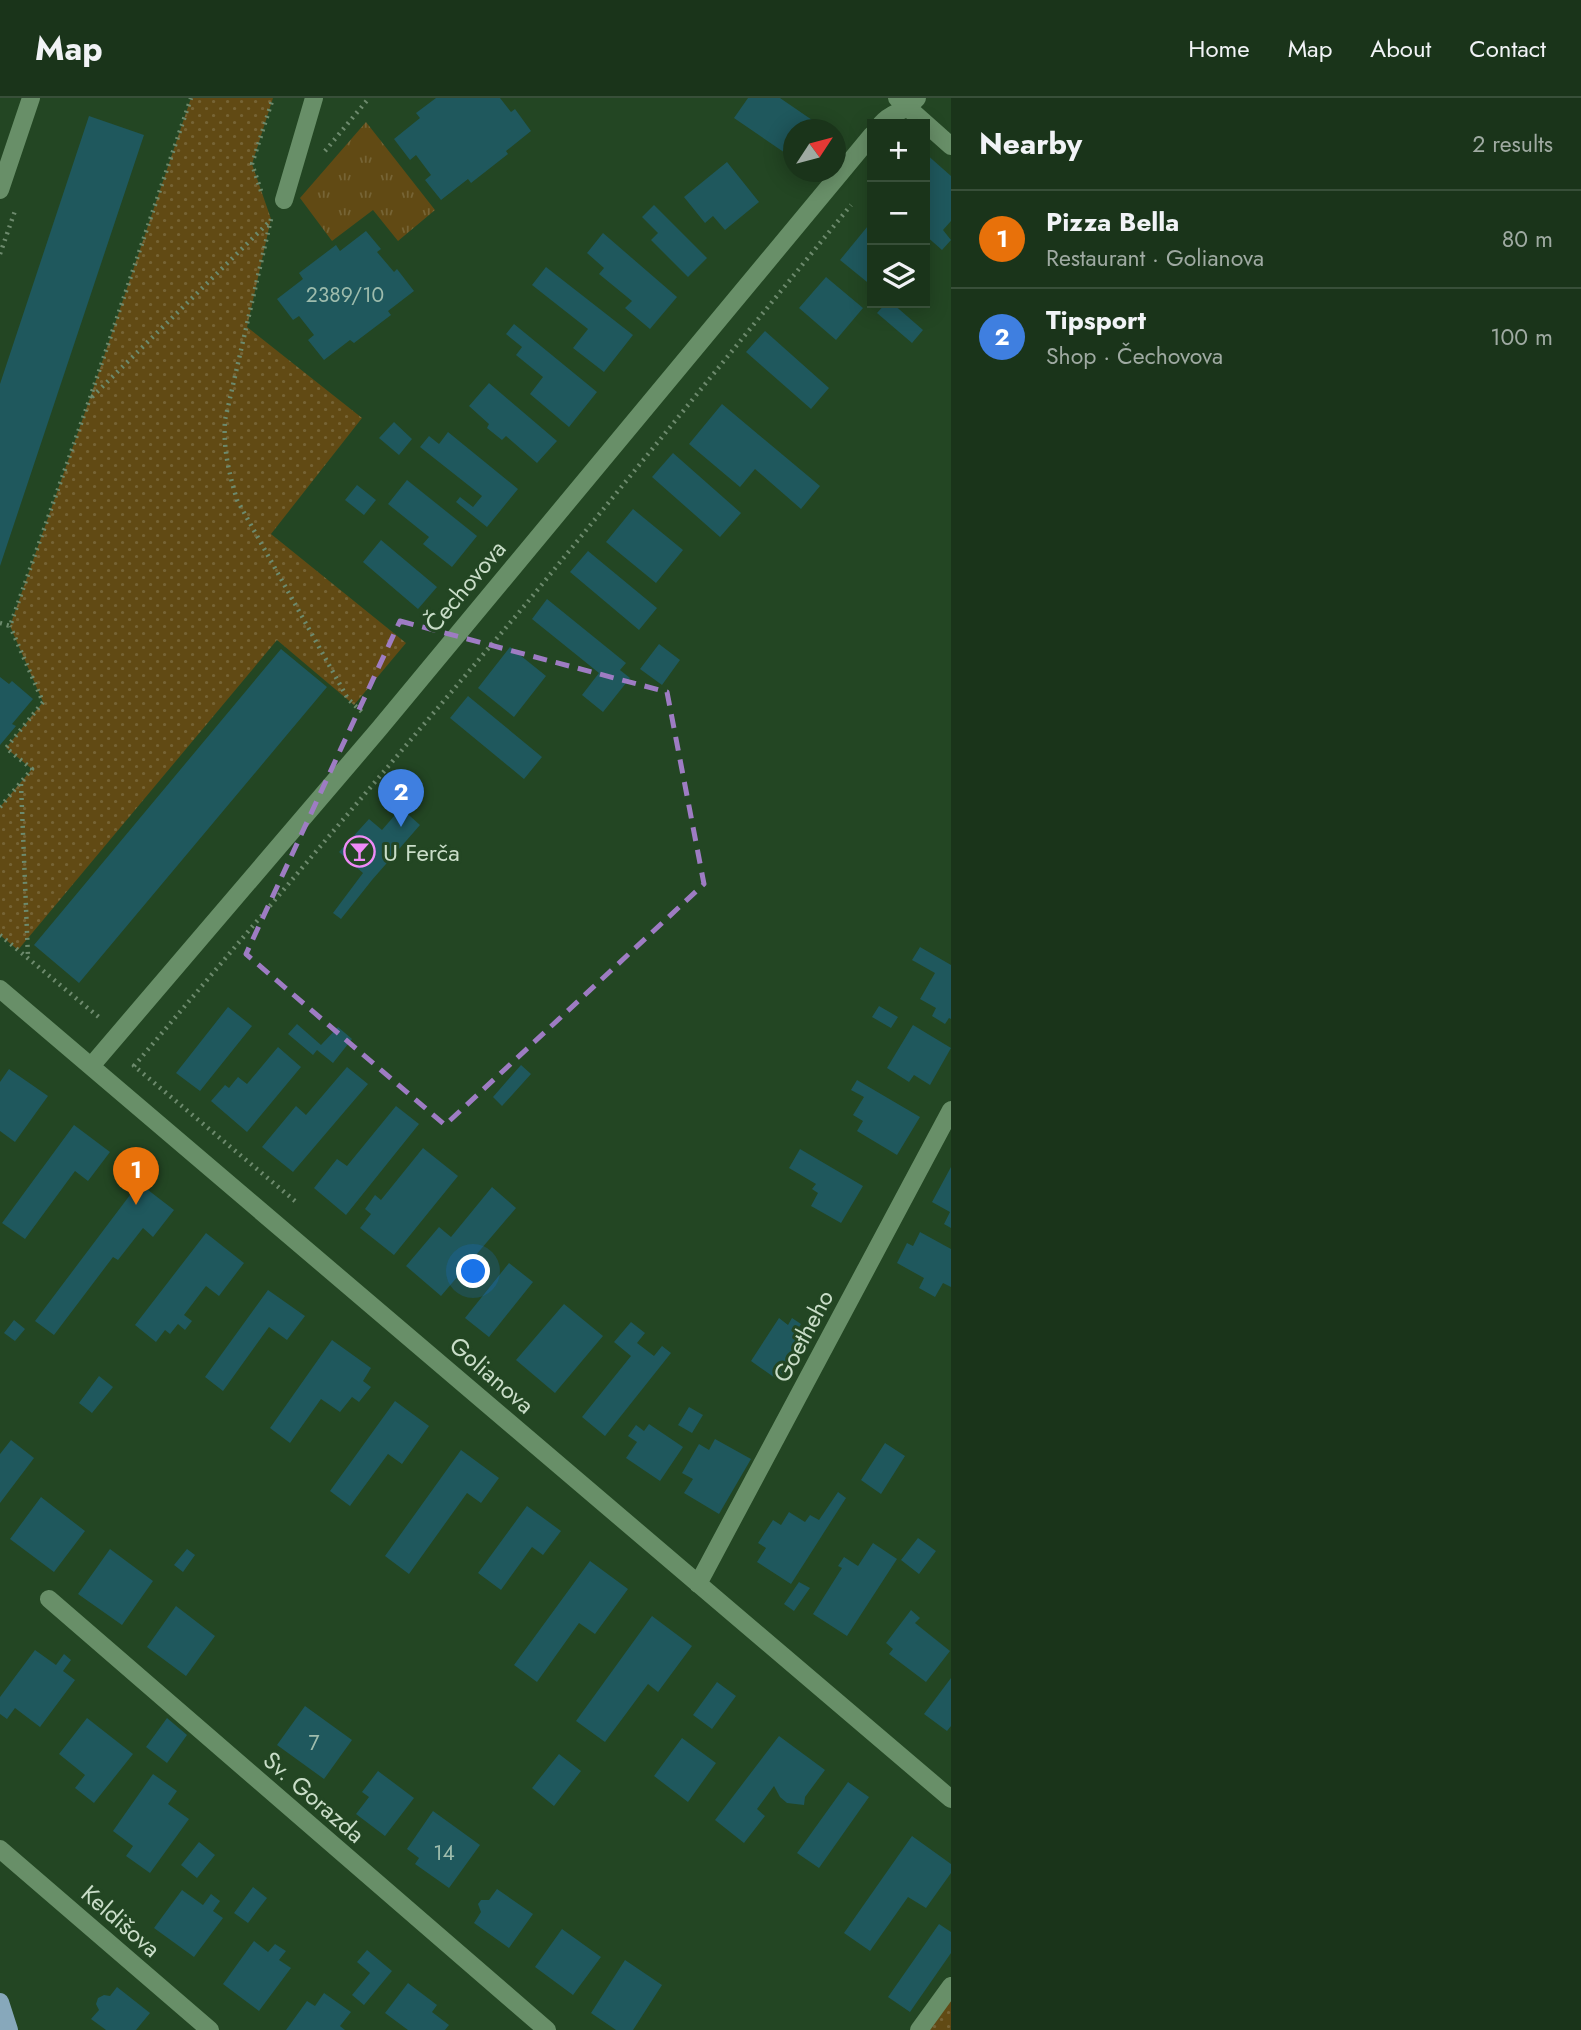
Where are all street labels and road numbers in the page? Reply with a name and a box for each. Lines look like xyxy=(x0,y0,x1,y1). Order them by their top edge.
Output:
street label: Čechovova xyxy=(416,532,514,640)
street label: Goetheho xyxy=(764,1283,842,1389)
street label: Golianova xyxy=(442,1328,542,1422)
street label: Sv. Gorazda xyxy=(256,1743,372,1851)
street label: Keldišova xyxy=(74,1877,168,1965)

